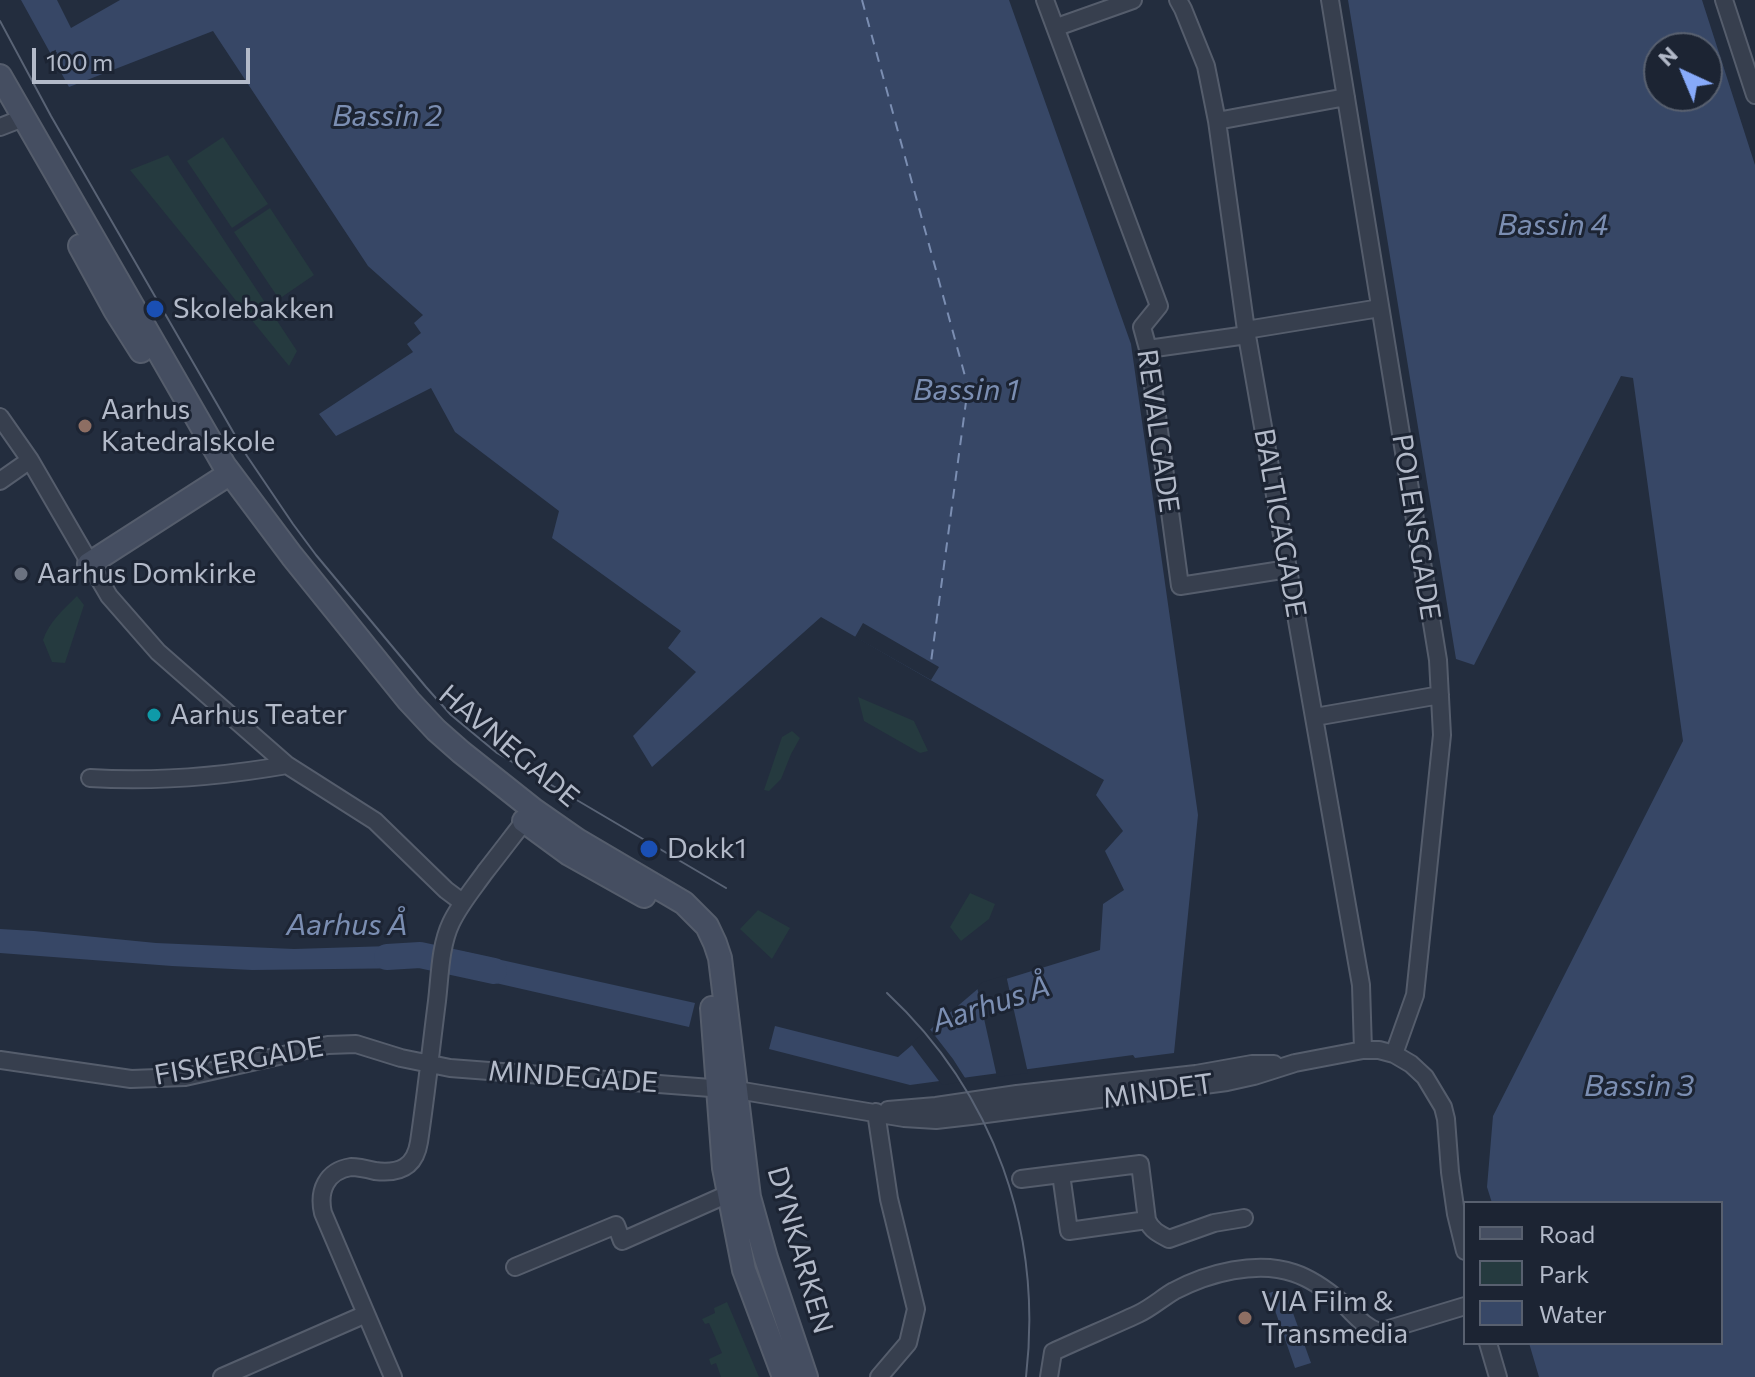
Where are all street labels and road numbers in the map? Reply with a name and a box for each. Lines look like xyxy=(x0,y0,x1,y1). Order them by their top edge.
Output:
street label: REVALGADE xyxy=(1130,347,1186,515)
street label: BALTICAGADE xyxy=(1247,426,1313,620)
street label: POLENSGADE xyxy=(1385,432,1447,622)
street label: HAVNEGADE xyxy=(432,678,586,814)
street label: FISKERGADE xyxy=(152,1030,326,1092)
street label: MINDEGADE xyxy=(487,1054,659,1100)
street label: MINDET xyxy=(1101,1067,1215,1115)
street label: DYNKARKEN xyxy=(760,1163,840,1337)

